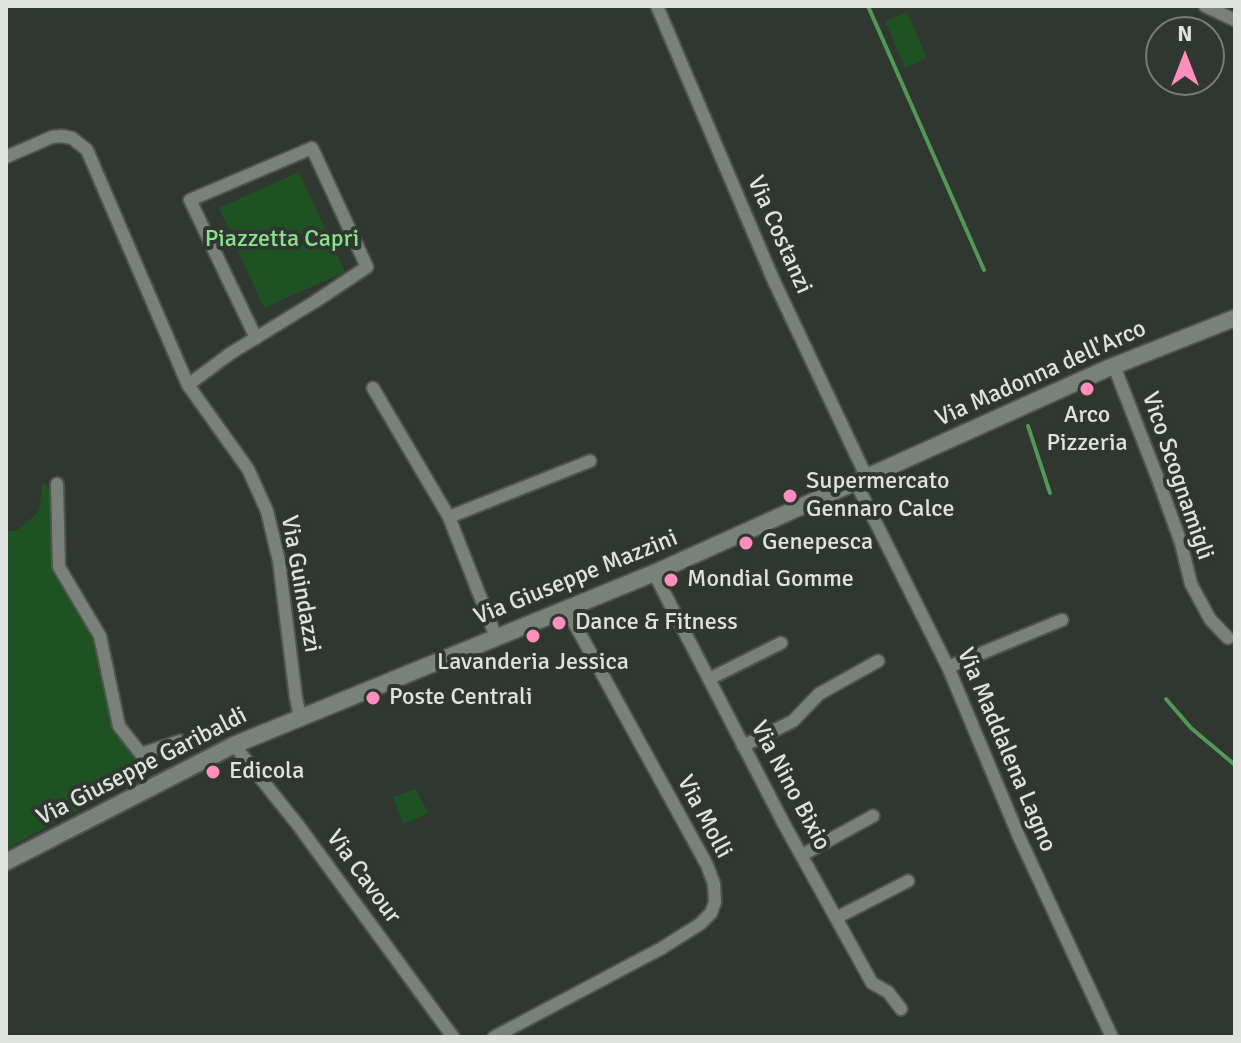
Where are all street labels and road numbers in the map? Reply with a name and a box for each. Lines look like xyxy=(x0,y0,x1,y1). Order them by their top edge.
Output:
street label: Via Costanzi xyxy=(740,172,818,298)
street label: Via Madonna dell'Arco xyxy=(931,315,1151,433)
street label: Vico Scognamigli xyxy=(1135,388,1219,564)
street label: Via Guindazzi xyxy=(274,513,326,655)
street label: Via Giuseppe Mazzini xyxy=(470,524,682,632)
street label: Via Maddalena Lagno xyxy=(950,644,1062,856)
street label: Via Giuseppe Garibaldi xyxy=(32,701,252,833)
street label: Via Nino Bixio xyxy=(744,716,836,856)
street label: Via Molli xyxy=(670,771,738,863)
street label: Via Cavour xyxy=(319,824,407,930)

